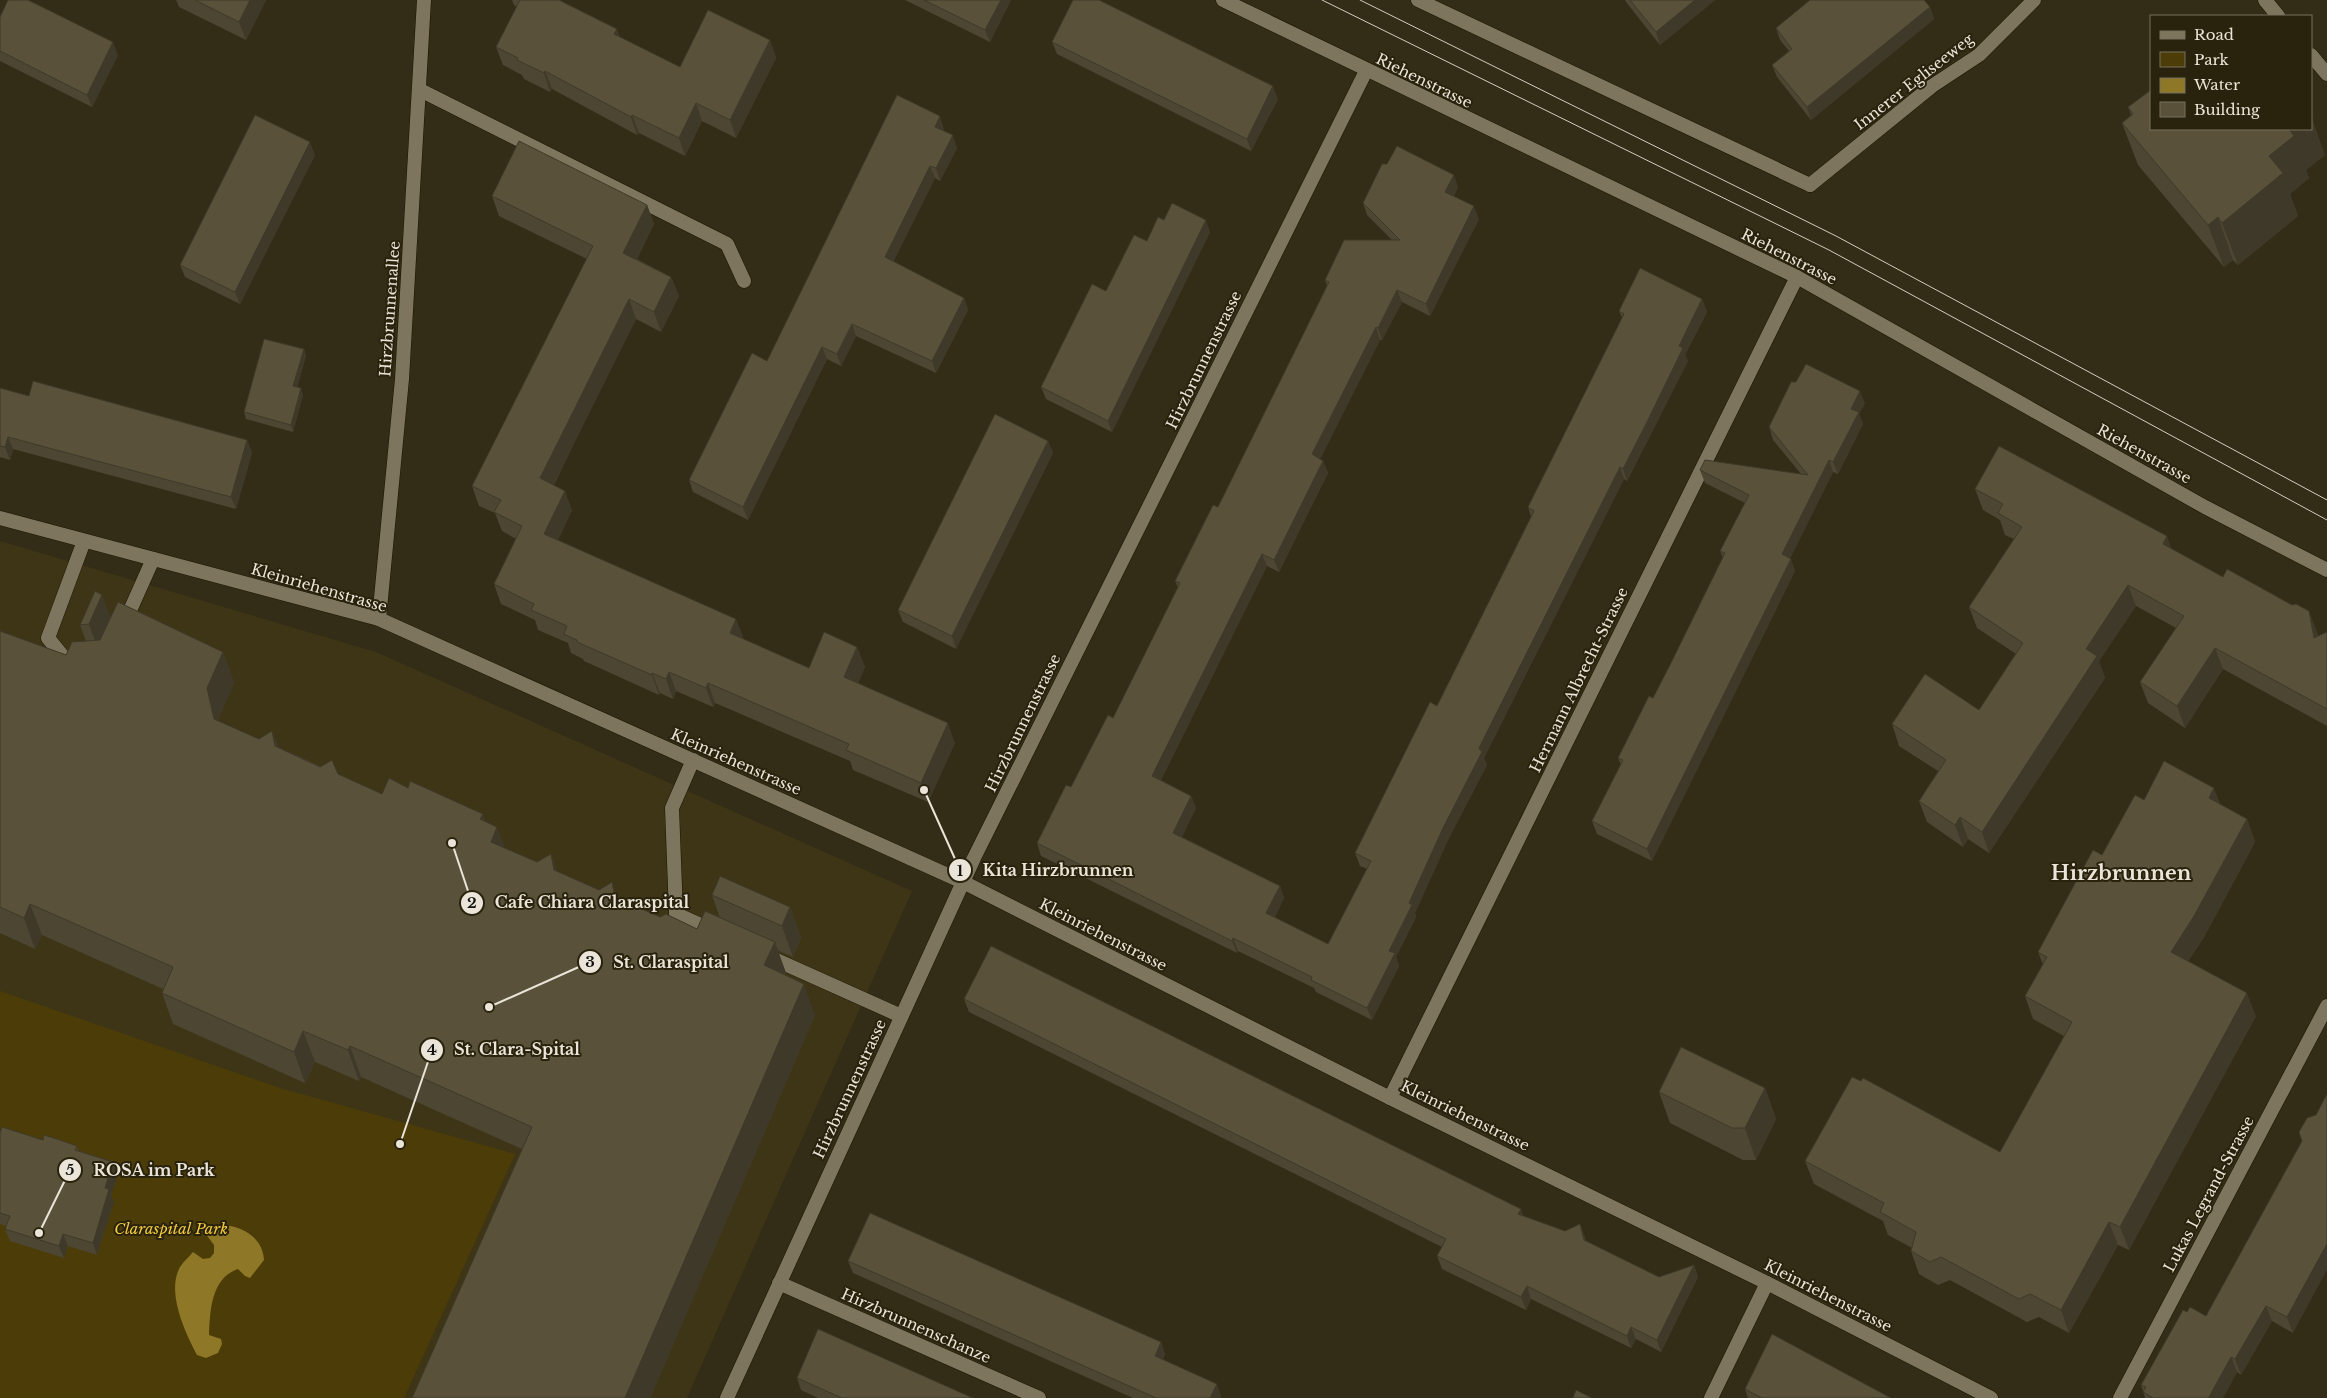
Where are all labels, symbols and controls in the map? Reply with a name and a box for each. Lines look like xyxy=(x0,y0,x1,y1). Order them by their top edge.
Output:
legend xyxy=(2150,15,2312,130)
text: Road xyxy=(2194,25,2234,44)
street label: Innerer Egliseeweg xyxy=(1850,29,1978,134)
street label: Riehenstrasse xyxy=(1373,49,1476,112)
text: Park xyxy=(2194,50,2230,69)
text: Water xyxy=(2193,75,2241,94)
text: Building xyxy=(2194,100,2261,119)
street label: Riehenstrasse xyxy=(1738,224,1840,289)
street label: Hirzbrunnenallee xyxy=(375,240,404,378)
street label: Hirzbrunnenstrasse xyxy=(1162,288,1245,432)
street label: Riehenstrasse xyxy=(2094,420,2195,487)
street label: Kleinriehenstrasse xyxy=(249,559,389,616)
street label: Hermann Albrecht-Strasse xyxy=(1525,584,1632,776)
street label: Hirzbrunnenstrasse xyxy=(981,651,1064,795)
street label: Kleinriehenstrasse xyxy=(668,724,804,799)
callout: Kita Hirzbrunnen xyxy=(948,855,1144,886)
text: Kita Hirzbrunnen xyxy=(983,860,1134,880)
text: 1 xyxy=(957,861,964,880)
district label: Hirzbrunnen xyxy=(2051,861,2192,885)
callout: Cafe Chiara Claraspital xyxy=(460,887,699,918)
text: Cafe Chiara Claraspital xyxy=(495,892,689,912)
text: 2 xyxy=(467,893,477,912)
street label: Kleinriehenstrasse xyxy=(1036,894,1170,975)
callout: St. Claraspital xyxy=(578,946,738,977)
text: 3 xyxy=(585,952,595,971)
text: St. Claraspital xyxy=(613,952,729,972)
street label: Hirzbrunnenstrasse xyxy=(809,1016,890,1161)
callout: St. Clara-Spital xyxy=(419,1034,590,1065)
text: St. Clara-Spital xyxy=(454,1039,580,1059)
text: 4 xyxy=(427,1040,437,1059)
street label: Kleinriehenstrasse xyxy=(1398,1076,1533,1155)
street label: Lukas Legrand-Strasse xyxy=(2159,1113,2258,1275)
callout: ROSA im Park xyxy=(58,1155,225,1186)
text: 5 xyxy=(66,1160,75,1179)
text: ROSA im Park xyxy=(93,1160,215,1180)
park label: Claraspital Park xyxy=(114,1219,228,1238)
street label: Kleinriehenstrasse xyxy=(1761,1255,1895,1336)
street label: Hirzbrunnenschanze xyxy=(838,1284,994,1367)

